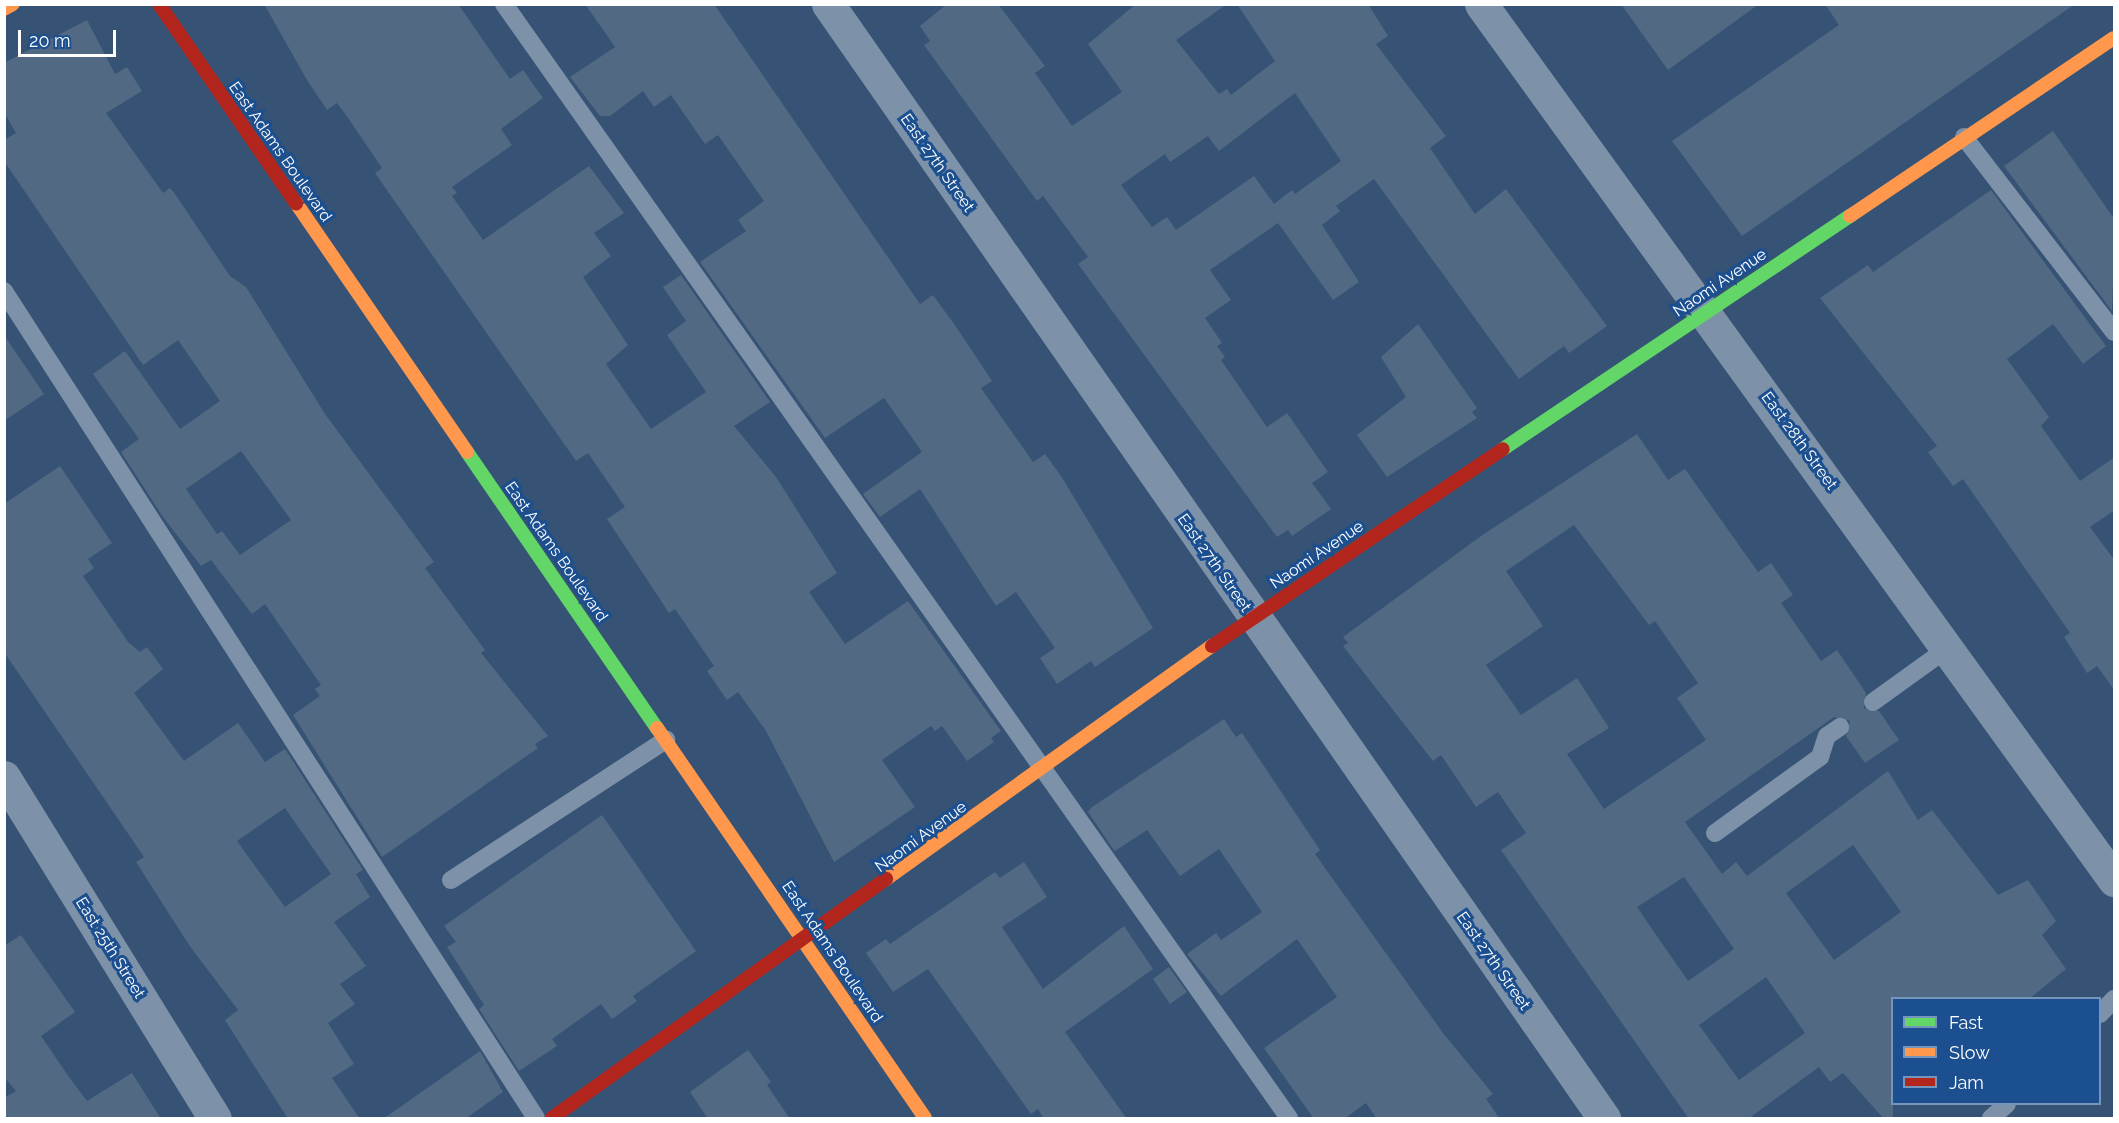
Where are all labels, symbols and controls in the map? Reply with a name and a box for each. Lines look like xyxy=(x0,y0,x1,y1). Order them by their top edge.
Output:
scale bar xyxy=(21,18,118,56)
text: 20 m xyxy=(29,30,71,51)
street label: East Adams Boulevard xyxy=(224,78,336,226)
street label: East 27th Street xyxy=(896,110,978,216)
street label: Naomi Avenue xyxy=(1669,245,1771,321)
street label: East 28th Street xyxy=(1757,388,1841,494)
street label: East Adams Boulevard xyxy=(500,478,612,626)
street label: East 27th Street xyxy=(1173,510,1255,616)
street label: Naomi Avenue xyxy=(1266,517,1368,593)
street label: Naomi Avenue xyxy=(871,797,971,877)
street label: East Adams Boulevard xyxy=(777,877,887,1027)
street label: East 25th Street xyxy=(71,894,149,1002)
street label: East 27th Street xyxy=(1452,908,1534,1014)
legend xyxy=(1891,997,2101,1105)
text: Fast xyxy=(1949,1012,1983,1033)
text: Slow xyxy=(1949,1042,1990,1063)
text: Jam xyxy=(1949,1072,1984,1093)

